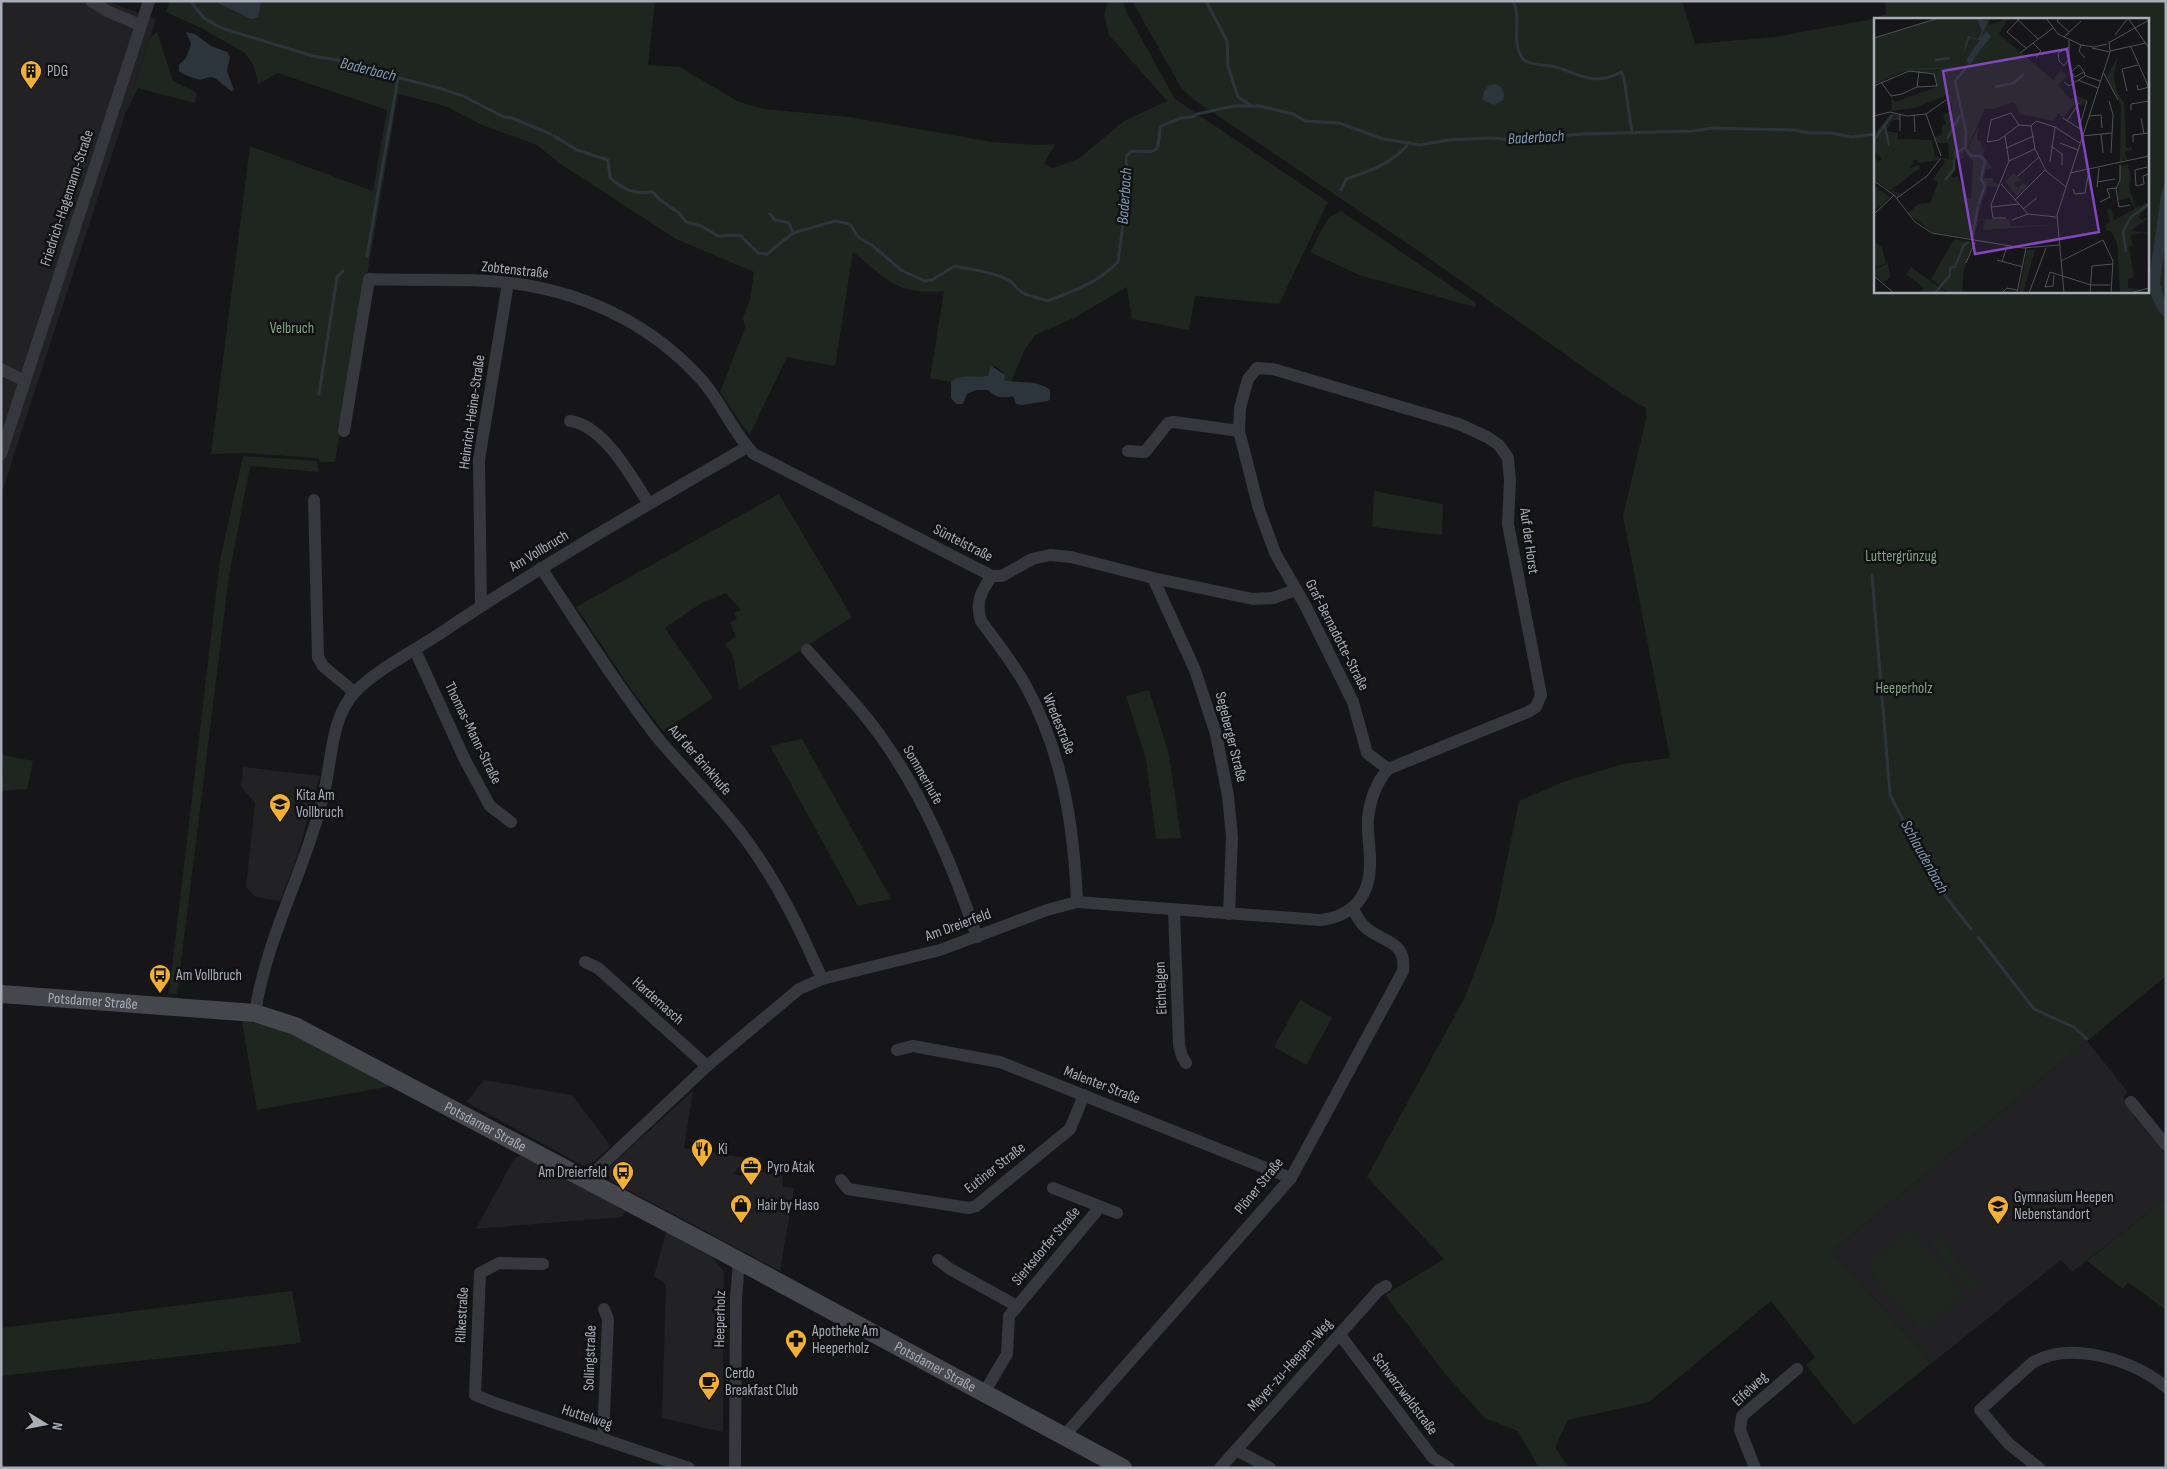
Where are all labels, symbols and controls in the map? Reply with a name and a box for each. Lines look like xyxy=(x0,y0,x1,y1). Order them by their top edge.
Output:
inset map xyxy=(1874,18,2150,292)
water label: Baderbach xyxy=(338,54,398,86)
building icon: PDG xyxy=(19,59,43,90)
place label: PDG xyxy=(47,62,68,81)
street label: Friedrich-Hagemann-Straße xyxy=(36,127,98,269)
water label: Baderbach xyxy=(1507,127,1565,149)
water label: Baderbach xyxy=(1114,167,1136,225)
street label: Zobtenstraße xyxy=(480,257,550,283)
park label: Velbruch xyxy=(270,319,314,338)
street label: Heinrich-Heine-Straße xyxy=(455,354,489,470)
street label: Auf der Horst xyxy=(1515,506,1543,576)
street label: Süntelstraße xyxy=(930,520,996,566)
street label: Am Vollbruch xyxy=(505,526,572,577)
park label: Luttergrünzug xyxy=(1865,547,1937,566)
street label: Graf-Bernadotte-Straße xyxy=(1301,576,1373,694)
street label: Thomas-Mann-Straße xyxy=(440,679,506,787)
park label: Heeperholz xyxy=(1875,679,1933,698)
street label: Segeberger Straße xyxy=(1211,690,1251,784)
street label: Wredestraße xyxy=(1038,691,1080,757)
street label: Auf der Brinkhufe xyxy=(664,720,736,799)
street label: Sommerhufe xyxy=(899,742,947,808)
place label: Kita Am Vollbruch xyxy=(296,786,343,822)
school or university icon: Kita Am Vollbruch xyxy=(268,792,292,823)
water label: Schlaudenbach xyxy=(1896,817,1952,897)
street label: Am Dreierfeld xyxy=(922,904,993,946)
street label: Eichtelgen xyxy=(1151,961,1171,1015)
bus stop icon: Am Vollbruch xyxy=(148,963,172,994)
place label: Am Vollbruch xyxy=(175,966,242,985)
street label: Hardemasch xyxy=(628,973,688,1029)
street label: Potsdamer Straße xyxy=(47,988,138,1014)
street label: Malenter Straße xyxy=(1061,1062,1143,1108)
street label: Potsdamer Straße xyxy=(441,1097,530,1156)
restaurant icon: Ki xyxy=(690,1137,714,1168)
street label: Eutiner Straße xyxy=(961,1138,1029,1198)
place label: Ki xyxy=(718,1140,728,1159)
street label: Plöner Straße xyxy=(1230,1154,1288,1218)
office icon: Pyro Atak xyxy=(739,1155,763,1186)
place label: Pyro Atak xyxy=(767,1158,815,1177)
bus stop icon: Am Dreierfeld xyxy=(611,1160,635,1191)
place label: Am Dreierfeld xyxy=(537,1163,607,1182)
place label: Gymnasium Heepen Nebenstandort xyxy=(2014,1188,2114,1224)
shop icon: Hair by Haso xyxy=(729,1193,753,1224)
school or university icon: Gymnasium Heepen Nebenstandort xyxy=(1986,1194,2010,1225)
place label: Hair by Haso xyxy=(757,1196,819,1215)
street label: Sierksdorfer Straße xyxy=(1007,1203,1085,1289)
street label: Rilkestraße xyxy=(451,1286,473,1344)
street label: Heeperholz xyxy=(710,1290,730,1348)
street label: Meyer-zu-Heepen-Weg xyxy=(1243,1315,1337,1415)
place label: Apotheke Am Heeperholz xyxy=(811,1322,878,1358)
street label: Sollingstraße xyxy=(579,1325,601,1391)
pharmacy icon: Apotheke Am Heeperholz xyxy=(784,1328,808,1359)
street label: Potsdamer Straße xyxy=(891,1337,979,1396)
street label: Schwarzwaldstraße xyxy=(1368,1349,1442,1439)
place label: Cerdo Breakfast Club xyxy=(725,1364,798,1400)
street label: Eifelweg xyxy=(1728,1368,1772,1410)
cafe icon: Cerdo Breakfast Club xyxy=(697,1370,721,1401)
north arrow xyxy=(20,1399,70,1449)
street label: Huttelweg xyxy=(559,1400,615,1434)
text: N xyxy=(48,1421,66,1431)

